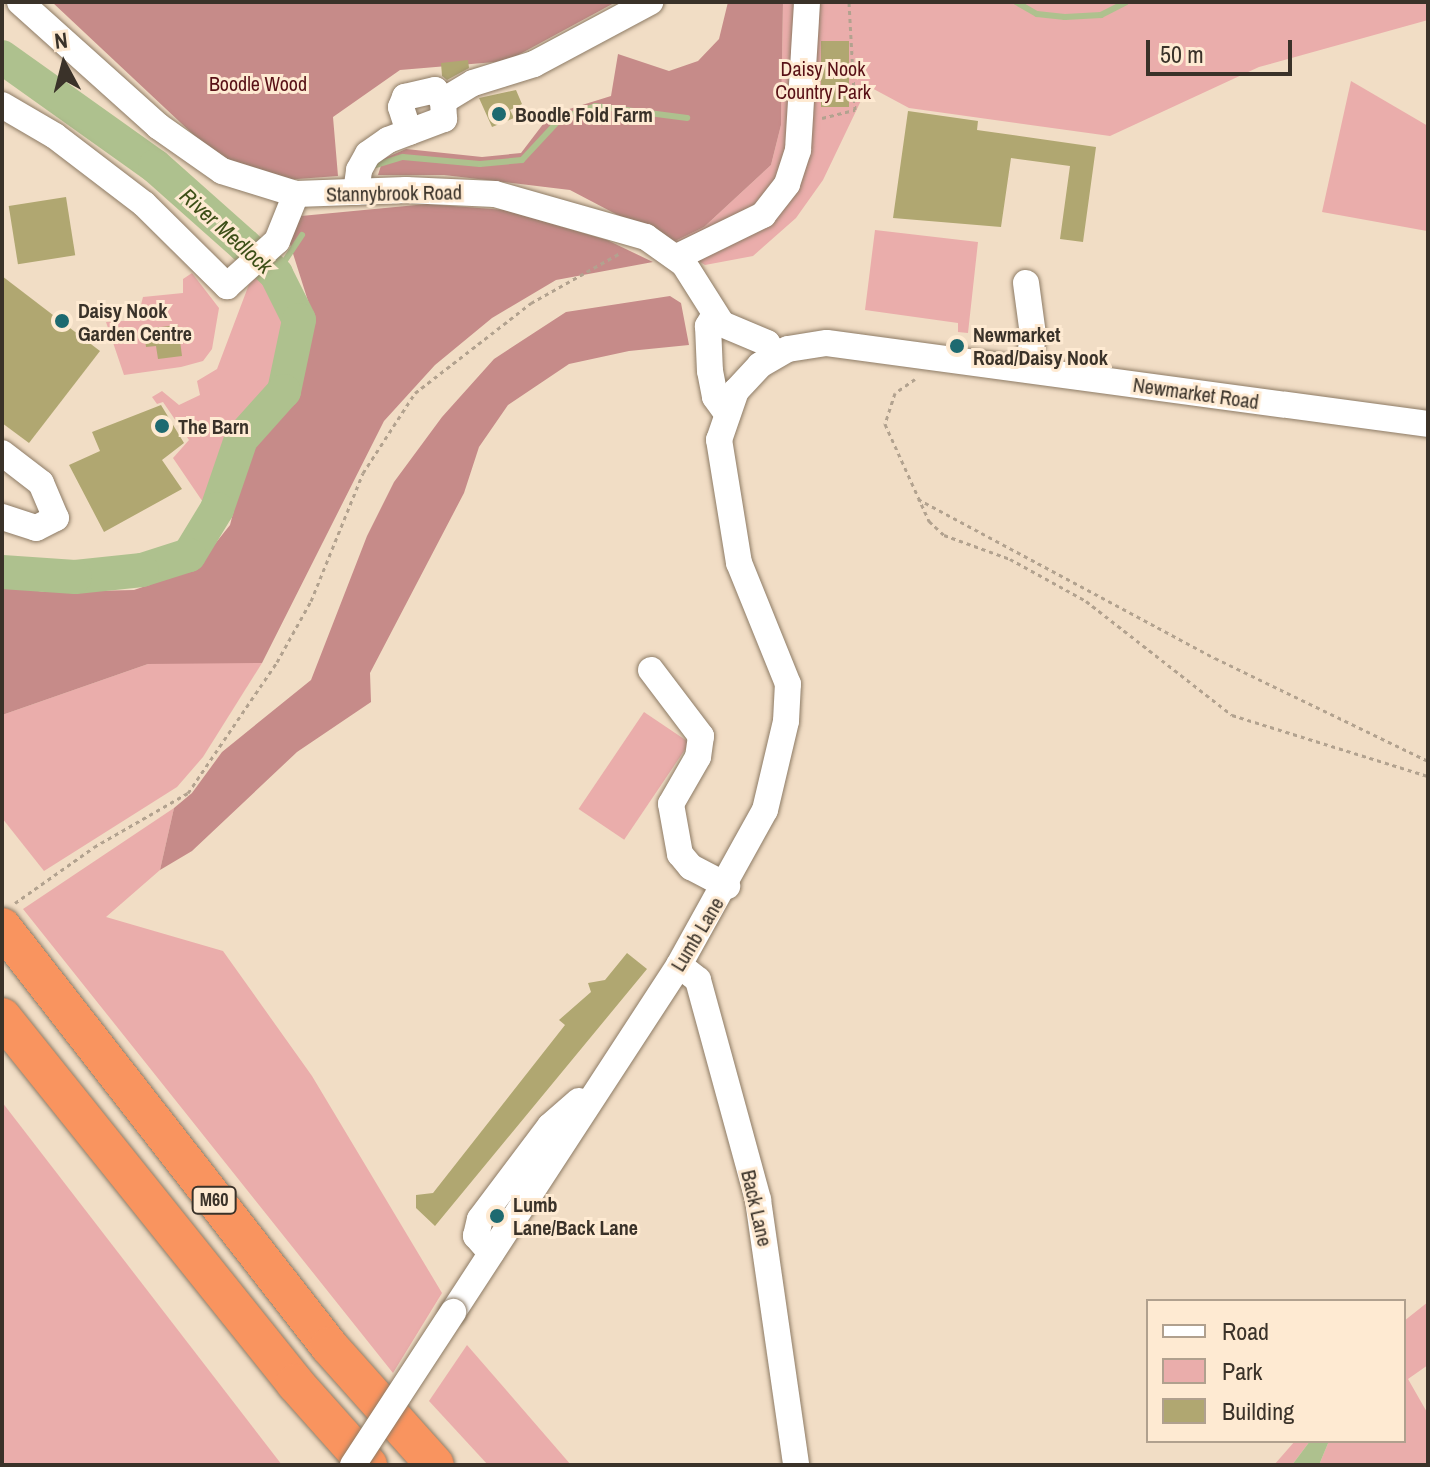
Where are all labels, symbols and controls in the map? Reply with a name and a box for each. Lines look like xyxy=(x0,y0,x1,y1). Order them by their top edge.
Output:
north arrow xyxy=(24,24,104,104)
text: N xyxy=(53,24,69,56)
scale bar xyxy=(1150,24,1296,74)
text: 50 m xyxy=(1160,38,1204,70)
park label: Daisy Nook Country Park xyxy=(775,57,871,104)
park label: Boodle Wood xyxy=(209,71,307,95)
place label: Boodle Fold Farm xyxy=(515,102,653,126)
marker: Boodle Fold Farm xyxy=(490,105,508,123)
street label: Stannybrook Road xyxy=(326,180,462,206)
water label: River Medlock xyxy=(174,183,278,279)
place label: Daisy Nook Garden Centre xyxy=(78,298,192,345)
marker: Daisy Nook Garden Centre xyxy=(53,312,71,330)
place label: Newmarket Road/Daisy Nook xyxy=(973,322,1108,369)
marker: Newmarket Road/Daisy Nook xyxy=(948,337,966,355)
street label: Newmarket Road xyxy=(1132,372,1260,414)
place label: The Barn xyxy=(178,414,249,438)
marker: The Barn xyxy=(153,417,171,435)
street label: Lumb Lane xyxy=(666,893,728,975)
street label: Back Lane xyxy=(737,1168,777,1248)
road number: M60 xyxy=(190,1186,238,1214)
place label: Lumb Lane/Back Lane xyxy=(513,1192,638,1239)
marker: Lumb Lane/Back Lane xyxy=(488,1207,506,1225)
legend xyxy=(1146,1299,1406,1443)
text: Road xyxy=(1222,1315,1269,1347)
text: Park xyxy=(1222,1355,1262,1387)
text: Building xyxy=(1222,1395,1294,1427)

